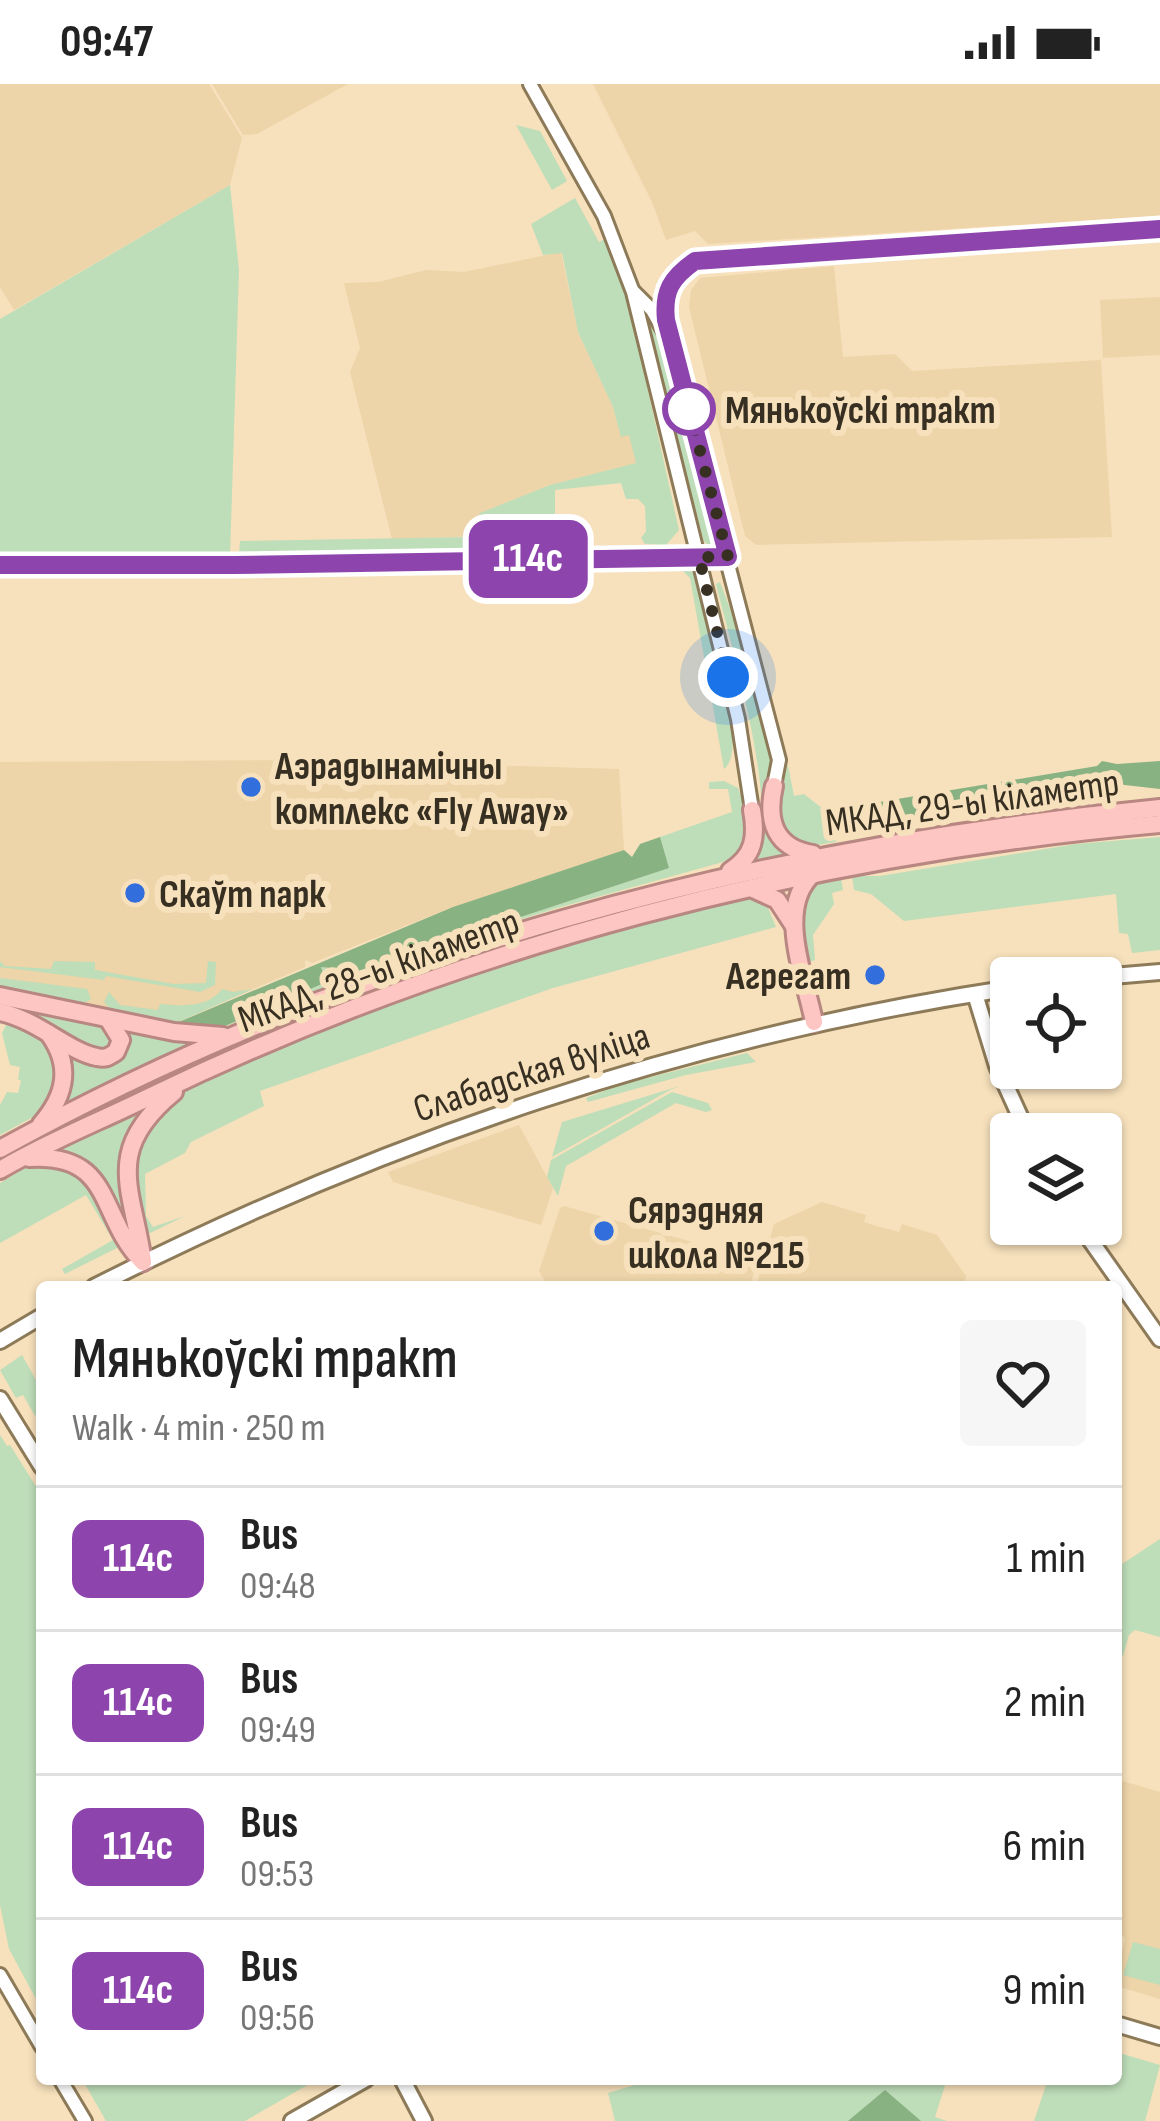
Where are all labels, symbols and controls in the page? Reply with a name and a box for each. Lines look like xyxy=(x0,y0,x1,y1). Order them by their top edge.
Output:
text: 09:47 xyxy=(60,15,153,70)
marker: Мянькоўскі тракт xyxy=(664,384,714,434)
place label: Мянькоўскі тракт xyxy=(725,388,996,435)
line badge: 114с xyxy=(444,520,612,598)
text: 114с xyxy=(493,533,563,584)
your location xyxy=(698,647,758,707)
place label: Аэрадынамічны комплекс «Fly Away» xyxy=(274,744,569,836)
street label: МКАД, 29-ы кіламетр xyxy=(823,760,1122,847)
marker: Аэрадынамічны комплекс «Fly Away» xyxy=(238,774,264,800)
place label: Скаўт парк xyxy=(159,872,326,919)
marker: Скаўт парк xyxy=(122,880,148,906)
street label: МКАД, 28-ы кіламетр xyxy=(232,899,526,1044)
place label: Агрегат xyxy=(725,954,851,1001)
map controls xyxy=(990,957,1122,1245)
button: locate xyxy=(990,957,1122,1089)
marker: Агрегат xyxy=(862,962,888,988)
street label: Слабадская вуліца xyxy=(408,1013,656,1134)
button: layers xyxy=(990,1113,1122,1245)
place label: Сярэдняя школа №215 xyxy=(628,1188,805,1280)
marker: Сярэдняя школа №215 xyxy=(591,1218,617,1244)
button: heart xyxy=(960,1320,1086,1446)
text: Мянькоўскі тракт xyxy=(72,1326,458,1394)
text: Walk · 4 min · 250 m xyxy=(72,1405,326,1452)
text: Bus xyxy=(240,1508,298,1563)
text: 1 min xyxy=(1007,1531,1086,1586)
text: 114с xyxy=(103,1533,173,1584)
text: 09:48 xyxy=(240,1563,316,1610)
text: Bus xyxy=(240,1652,298,1707)
text: 2 min xyxy=(1004,1675,1086,1730)
text: 114с xyxy=(103,1677,173,1728)
text: 09:49 xyxy=(240,1707,316,1754)
text: Bus xyxy=(240,1796,298,1851)
text: 6 min xyxy=(1003,1819,1086,1874)
text: 114с xyxy=(103,1821,173,1872)
text: 09:53 xyxy=(240,1851,314,1898)
text: Bus xyxy=(240,1940,298,1995)
text: 9 min xyxy=(1002,1963,1086,2018)
text: 114с xyxy=(103,1965,173,2016)
text: 09:56 xyxy=(240,1995,315,2042)

